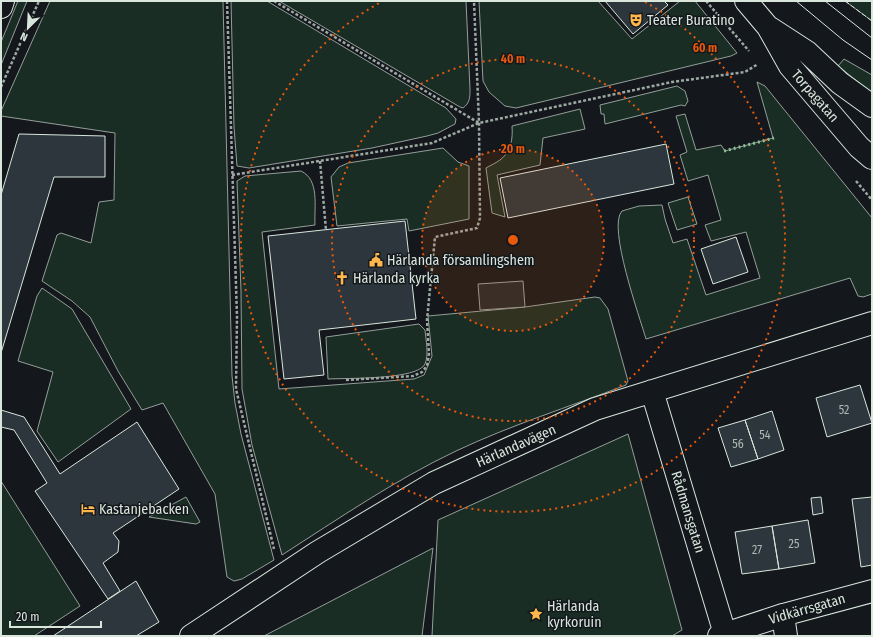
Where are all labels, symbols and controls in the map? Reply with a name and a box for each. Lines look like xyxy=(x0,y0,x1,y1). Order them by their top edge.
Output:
north arrow xyxy=(8,8,48,48)
theatre icon: Teater Buratino xyxy=(628,12,644,28)
place label: Teater Buratino xyxy=(647,12,735,29)
text: N xyxy=(18,29,30,44)
text: 60 m xyxy=(693,41,717,55)
text: 40 m xyxy=(501,52,525,66)
street label: Torpagatan xyxy=(788,66,842,126)
text: 20 m xyxy=(500,142,525,156)
centre of rings xyxy=(506,233,520,247)
public building icon: Härlanda församlingshem xyxy=(368,252,384,268)
place label: Härlanda församlingshem xyxy=(387,252,535,269)
church icon: Härlanda kyrka xyxy=(334,270,350,286)
place label: Härlanda kyrka xyxy=(353,270,440,287)
house number: 52 xyxy=(839,403,849,417)
street label: Härlandavägen xyxy=(473,421,559,471)
house number: 54 xyxy=(759,428,771,442)
house number: 56 xyxy=(732,437,744,451)
street label: Rådmansgatan xyxy=(667,469,709,555)
hotel icon: Kastanjebacken xyxy=(80,501,96,517)
place label: Kastanjebacken xyxy=(99,501,189,518)
house number: 25 xyxy=(789,537,800,551)
house number: 27 xyxy=(752,543,762,557)
street label: Vidkärrsgatan xyxy=(767,590,847,628)
place label: Härlanda kyrkoruin xyxy=(547,598,602,631)
scale bar xyxy=(10,603,101,629)
place icon: Härlanda kyrkoruin xyxy=(528,606,544,622)
text: 20 m xyxy=(16,610,40,624)

